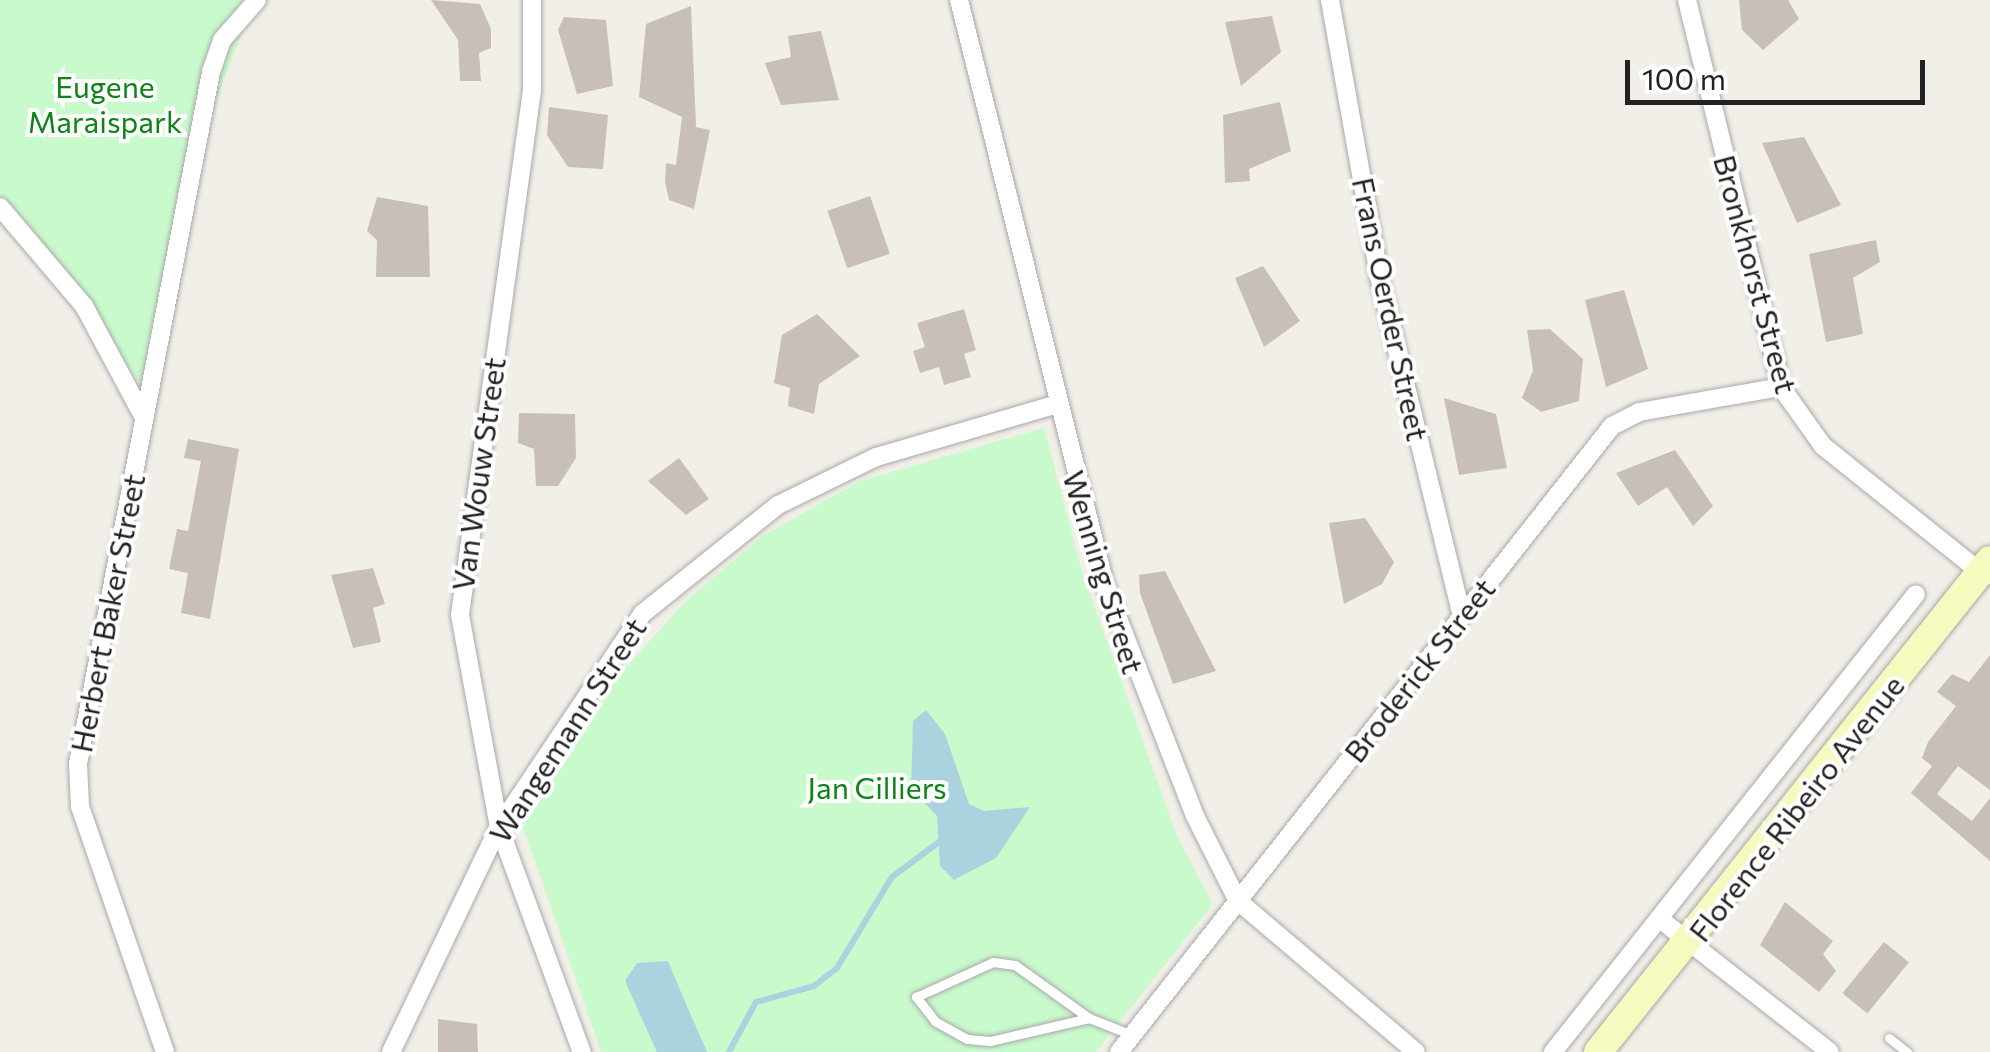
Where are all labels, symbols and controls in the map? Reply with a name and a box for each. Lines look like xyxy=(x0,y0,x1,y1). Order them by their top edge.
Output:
scale bar xyxy=(1630,40,1930,102)
text: 100 m xyxy=(1642,59,1726,96)
park label: Eugene Maraispark xyxy=(28,68,182,138)
street label: Bronkhorst Street xyxy=(1707,151,1805,397)
street label: Frans Oerder Street xyxy=(1346,174,1436,444)
street label: Van Wouw Street xyxy=(444,355,512,593)
street label: Wenning Street xyxy=(1056,466,1152,678)
street label: Herbert Baker Street xyxy=(62,471,152,755)
street label: Broderick Street xyxy=(1336,571,1502,769)
street label: Wangemann Street xyxy=(481,611,653,849)
street label: Florence Ribeiro Avenue xyxy=(1681,668,1911,948)
park label: Jan Cilliers xyxy=(807,769,947,805)

